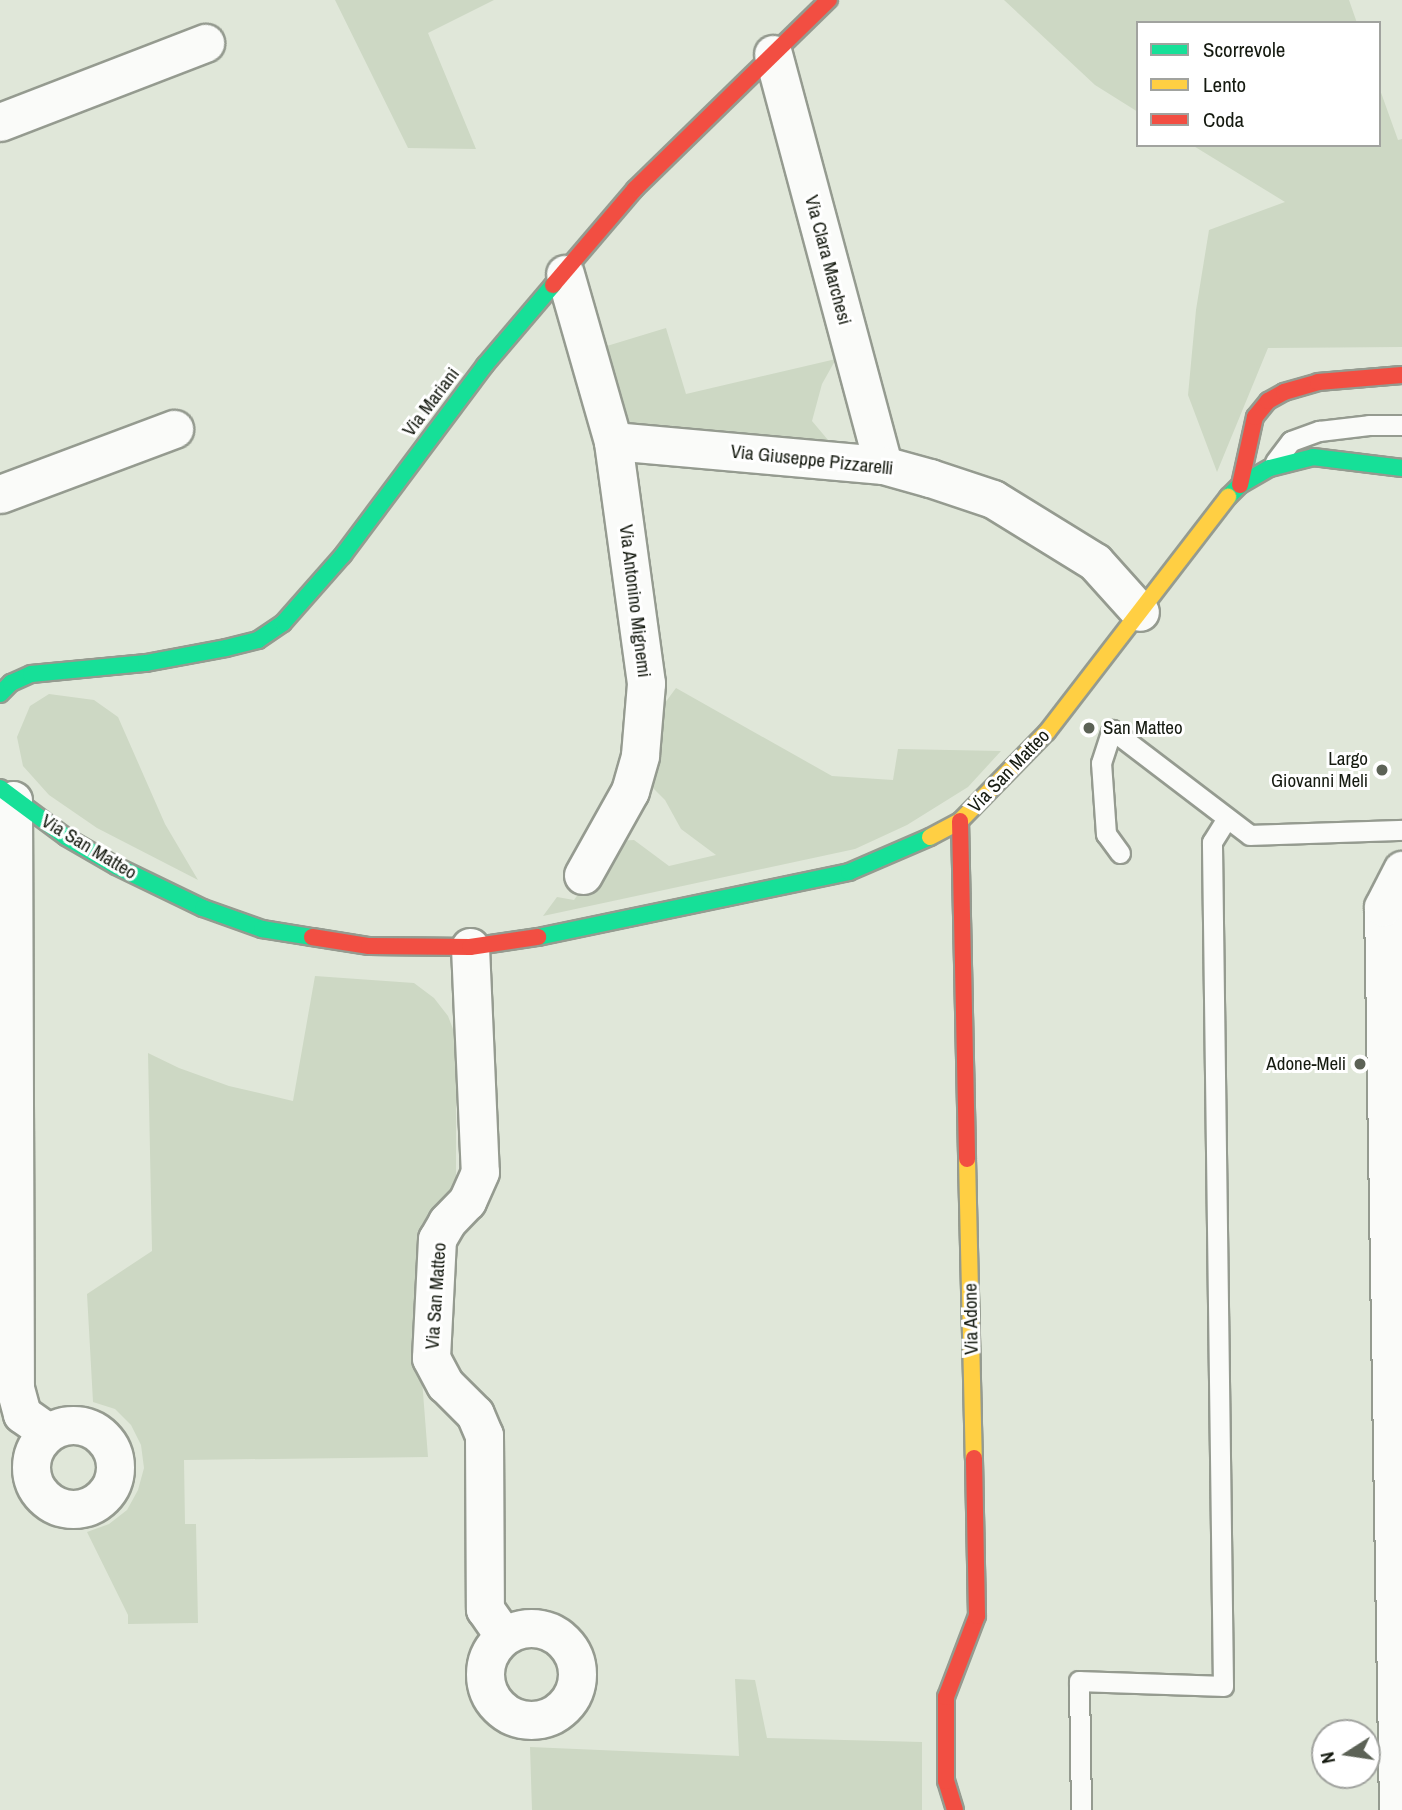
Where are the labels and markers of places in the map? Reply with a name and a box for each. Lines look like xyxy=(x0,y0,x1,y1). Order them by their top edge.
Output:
place label: San Matteo xyxy=(1103,717,1183,739)
marker: San Matteo xyxy=(1081,720,1097,736)
place label: Largo Giovanni Meli xyxy=(1271,748,1368,792)
marker: Largo Giovanni Meli xyxy=(1374,762,1390,778)
place label: Adone-Meli xyxy=(1266,1053,1346,1075)
marker: Adone-Meli xyxy=(1352,1056,1368,1072)

